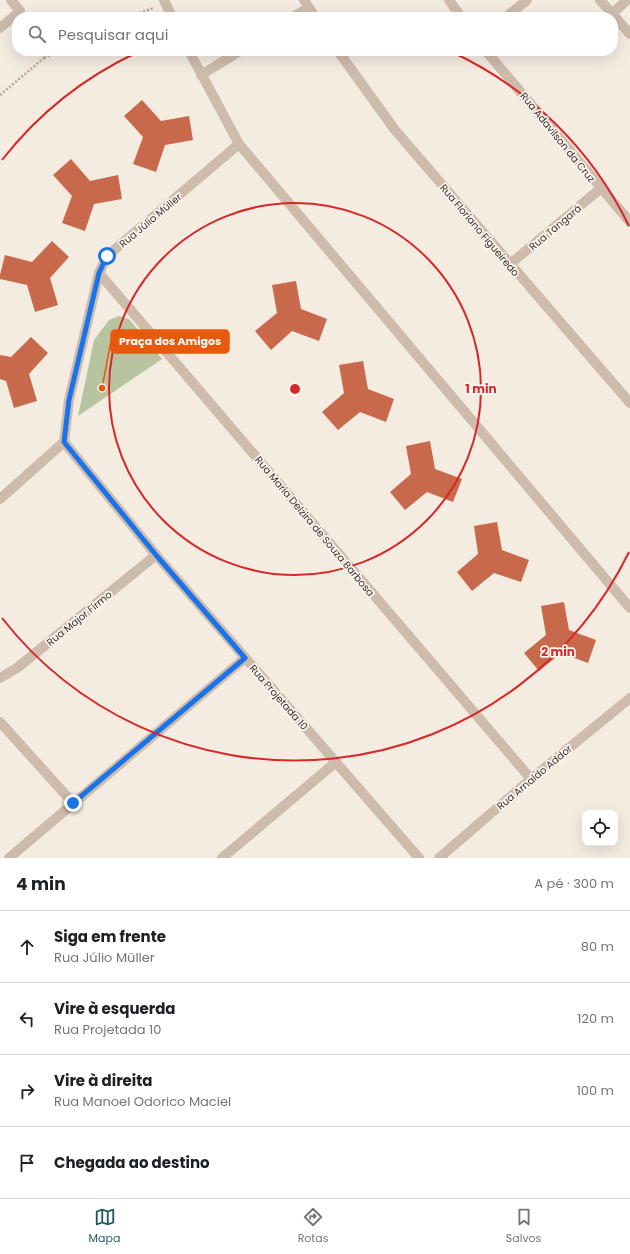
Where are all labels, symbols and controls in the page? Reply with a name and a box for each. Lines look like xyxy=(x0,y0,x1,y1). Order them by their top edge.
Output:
search box xyxy=(12,12,618,56)
icon: search xyxy=(26,23,48,45)
text: Pesquisar aqui xyxy=(58,24,168,45)
street label: Rua Adavilson da Cruz xyxy=(517,89,599,186)
street label: Rua Floriano Figueiredo xyxy=(436,181,523,280)
street label: Rua Júlio Müller xyxy=(116,190,185,251)
street label: Rua Tangará xyxy=(526,201,585,254)
route start xyxy=(98,247,116,265)
callout: Praça dos Amigos xyxy=(111,330,229,353)
text: Praça dos Amigos xyxy=(119,333,221,349)
text: 1 min xyxy=(465,380,497,397)
centre of rings xyxy=(288,382,302,396)
street label: Rua Maria Delzira de Souza Barbosa xyxy=(251,453,378,600)
street label: Rua Major Firmo xyxy=(43,587,115,650)
text: 2 min xyxy=(541,643,575,660)
street label: Rua Projetada 10 xyxy=(246,661,311,733)
street label: Rua Arnaldo Addor xyxy=(493,741,575,813)
route end xyxy=(64,794,82,812)
map controls xyxy=(582,810,618,846)
button: locate xyxy=(582,810,618,846)
text: 4 min xyxy=(16,872,66,896)
text: A pé · 300 m xyxy=(534,874,614,893)
text: Siga em frente xyxy=(54,926,166,947)
icon: ahead xyxy=(16,936,38,958)
text: 80 m xyxy=(581,937,614,956)
text: Rua Júlio Müller xyxy=(54,948,155,967)
text: Vire à esquerda xyxy=(54,998,176,1019)
icon: left xyxy=(16,1008,38,1030)
text: 120 m xyxy=(577,1009,614,1028)
text: Rua Projetada 10 xyxy=(54,1020,161,1039)
text: Vire à direita xyxy=(54,1070,153,1091)
icon: right xyxy=(16,1080,38,1102)
text: 100 m xyxy=(577,1081,614,1100)
text: Rua Manoel Odorico Maciel xyxy=(54,1092,231,1111)
icon: arrive xyxy=(16,1152,38,1174)
text: Chegada ao destino xyxy=(54,1152,210,1173)
tab: Mapa xyxy=(89,1206,120,1247)
tab: Rotas xyxy=(298,1206,329,1247)
tab: Salvos xyxy=(506,1206,541,1247)

